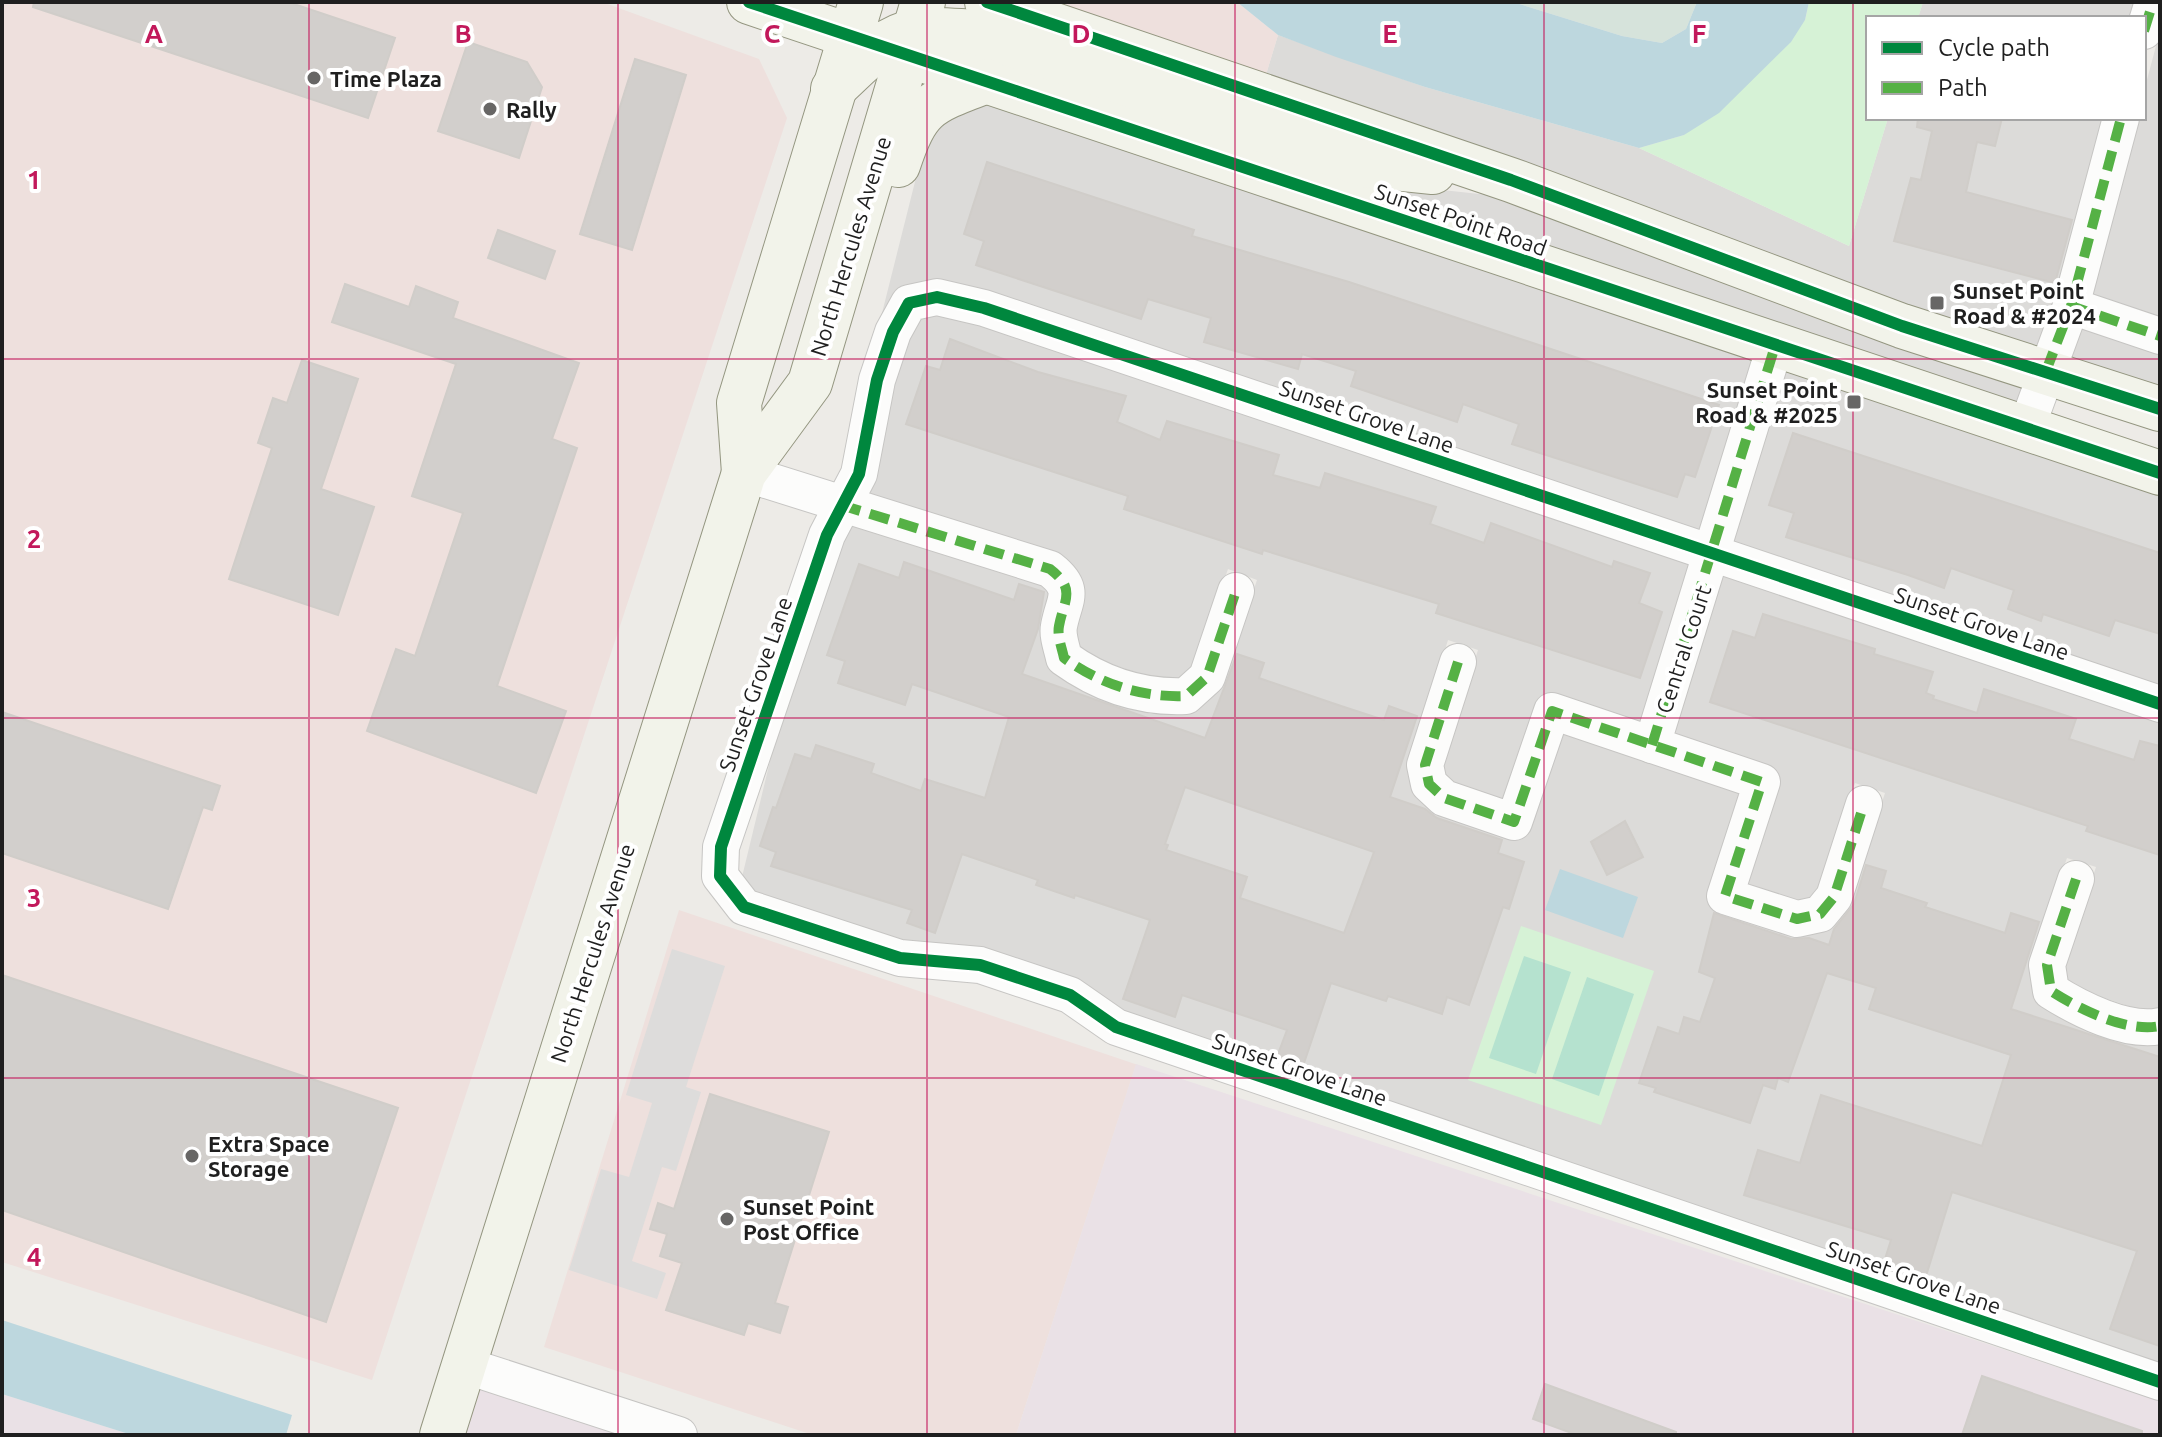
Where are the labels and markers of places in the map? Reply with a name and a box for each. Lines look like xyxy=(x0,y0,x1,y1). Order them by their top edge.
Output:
place label: Time Plaza xyxy=(330,66,442,91)
marker: Time Plaza xyxy=(305,69,323,87)
place label: Rally xyxy=(506,97,557,122)
marker: Rally xyxy=(481,100,499,118)
place label: Sunset Point Road & #2024 xyxy=(1953,278,2096,328)
marker: Sunset Point Road & #2024 xyxy=(1928,294,1946,312)
place label: Sunset Point Road & #2025 xyxy=(1695,377,1838,427)
marker: Sunset Point Road & #2025 xyxy=(1845,393,1863,411)
place label: Extra Space Storage xyxy=(208,1131,330,1181)
marker: Extra Space Storage xyxy=(183,1147,201,1165)
place label: Sunset Point Post Office xyxy=(743,1194,874,1244)
marker: Sunset Point Post Office xyxy=(718,1210,736,1228)

